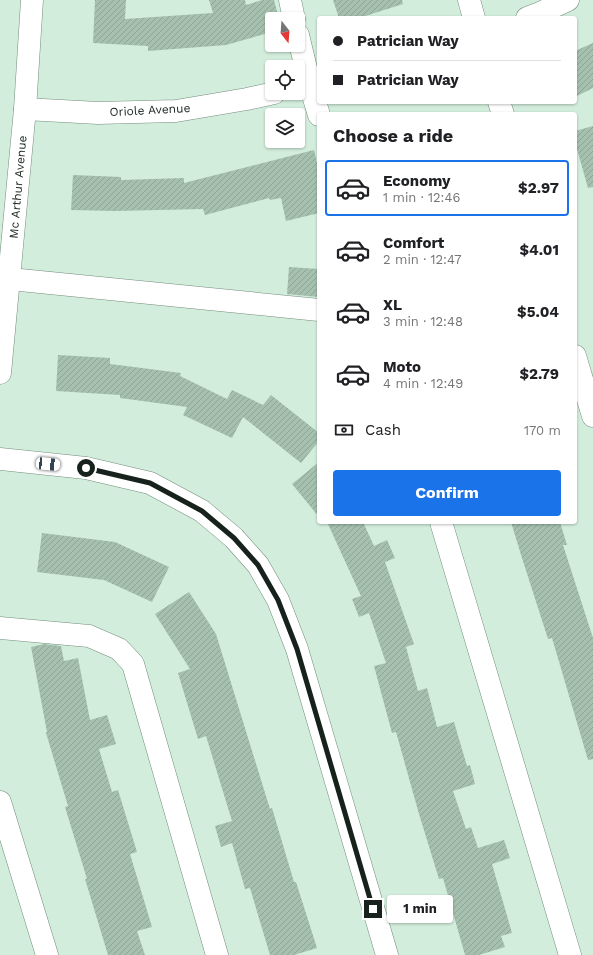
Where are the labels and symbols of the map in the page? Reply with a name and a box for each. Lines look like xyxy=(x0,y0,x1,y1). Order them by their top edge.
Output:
north arrow xyxy=(265,12,305,52)
street label: Oriole Avenue xyxy=(109,101,191,119)
street label: Mc Arthur Avenue xyxy=(7,135,29,239)
car xyxy=(35,457,61,471)
route start xyxy=(77,459,95,477)
callout: 1 min xyxy=(387,895,453,923)
route end xyxy=(364,900,382,918)

